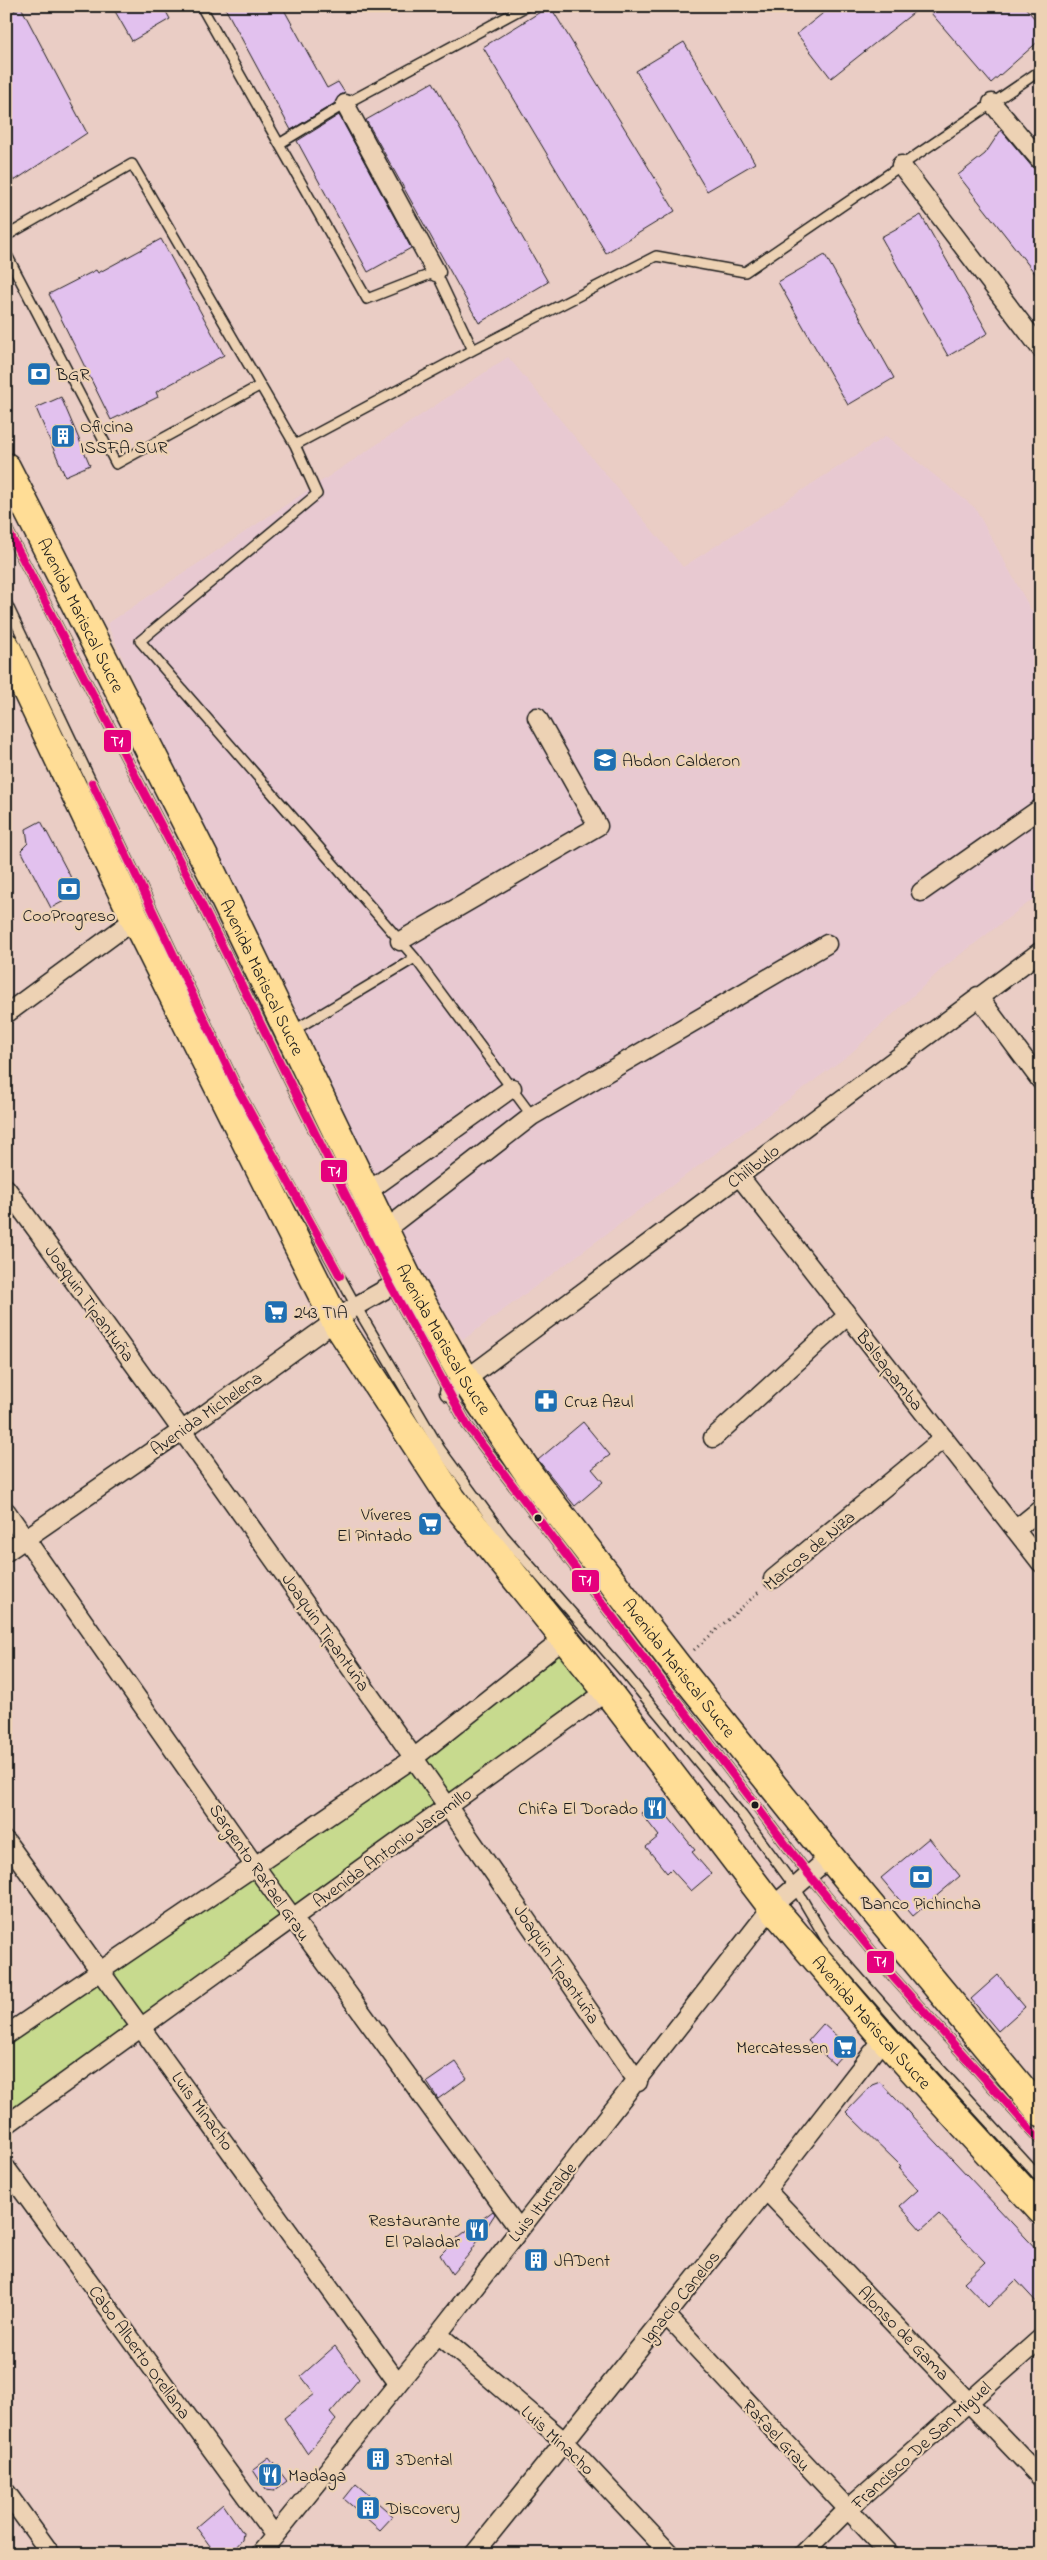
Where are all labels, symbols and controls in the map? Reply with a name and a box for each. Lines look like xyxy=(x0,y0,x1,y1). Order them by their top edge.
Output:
bank icon: BGR xyxy=(26,361,52,387)
place label: BGR xyxy=(55,363,89,389)
place label: Oficina ISSFA SUR xyxy=(80,415,168,462)
building icon: Oficina ISSFA SUR xyxy=(50,423,76,449)
street label: Avenida Mariscal Sucre xyxy=(29,534,130,699)
line badge: T1 xyxy=(103,729,132,753)
text: T1 xyxy=(111,732,124,753)
school or university icon: Abdon Calderon xyxy=(592,747,618,773)
place label: Abdon Calderon xyxy=(622,749,740,775)
bank icon: CooProgreso xyxy=(56,876,82,902)
street label: Avenida Mariscal Sucre xyxy=(212,896,310,1061)
place label: CooProgreso xyxy=(22,904,116,931)
street label: Chilibulo xyxy=(722,1139,786,1196)
line badge: T1 xyxy=(320,1159,348,1183)
text: T1 xyxy=(328,1162,341,1183)
street label: Joaquin Tipantuña xyxy=(37,1240,140,1368)
street label: Avenida Mariscal Sucre xyxy=(388,1260,497,1422)
supermarket icon: 243 TIA xyxy=(263,1299,289,1325)
place label: 243 TIA xyxy=(294,1301,348,1327)
street label: Balsapamba xyxy=(848,1324,928,1417)
street label: Avenida Michelena xyxy=(146,1366,268,1463)
pharmacy icon: Cruz Azul xyxy=(533,1388,559,1414)
place label: Cruz Azul xyxy=(564,1390,634,1416)
place label: Víveres El Pintado xyxy=(337,1503,412,1550)
street label: Marcos de Niza xyxy=(759,1505,862,1598)
supermarket icon: Víveres El Pintado xyxy=(417,1511,443,1537)
unlabelled marker xyxy=(533,1513,543,1523)
street label: Joaquin Tipantuña xyxy=(274,1569,375,1698)
line badge: T1 xyxy=(571,1569,600,1593)
text: T1 xyxy=(579,1571,592,1592)
street label: Avenida Mariscal Sucre xyxy=(615,1594,741,1745)
street label: Avenida Antonio Jaramillo xyxy=(308,1782,478,1915)
restaurant icon: Chifa El Dorado xyxy=(642,1795,668,1821)
place label: Chifa El Dorado xyxy=(518,1797,638,1823)
street label: Sargento Rafael Grau xyxy=(200,1799,315,1948)
unlabelled marker xyxy=(750,1800,760,1810)
bank icon: Banco Pichincha xyxy=(908,1864,934,1890)
place label: Banco Pichincha xyxy=(860,1892,981,1918)
street label: Joaquin Tipantuña xyxy=(506,1900,605,2030)
line badge: T1 xyxy=(866,1950,895,1974)
street label: Avenida Mariscal Sucre xyxy=(804,1951,937,2097)
text: T1 xyxy=(874,1952,887,1973)
supermarket icon: Mercatessen xyxy=(832,2034,858,2060)
place label: Mercatessen xyxy=(736,2036,828,2062)
street label: Luis Minacho xyxy=(164,2067,239,2157)
street label: Luis Iturralde xyxy=(503,2157,585,2249)
place label: Restaurante El Paladar xyxy=(369,2209,461,2256)
restaurant icon: Restaurante El Paladar xyxy=(464,2217,490,2243)
street label: Ignacio Canelos xyxy=(636,2246,728,2351)
building icon: JADent xyxy=(523,2247,549,2273)
place label: JADent xyxy=(554,2249,610,2275)
street label: Cabo Alberto Orellana xyxy=(81,2281,196,2426)
street label: Alonso de Gama xyxy=(851,2281,955,2388)
street label: Francisco De San Miguel xyxy=(846,2376,999,2518)
street label: Rafael Grau xyxy=(735,2395,816,2478)
street label: Luis Minacho xyxy=(514,2400,599,2483)
building icon: 3Dental xyxy=(365,2446,391,2472)
place label: 3Dental xyxy=(396,2448,452,2474)
restaurant icon: Madaga xyxy=(257,2462,283,2488)
place label: Madaga xyxy=(288,2464,346,2491)
building icon: Discovery xyxy=(355,2495,381,2521)
place label: Discovery xyxy=(385,2497,460,2523)

